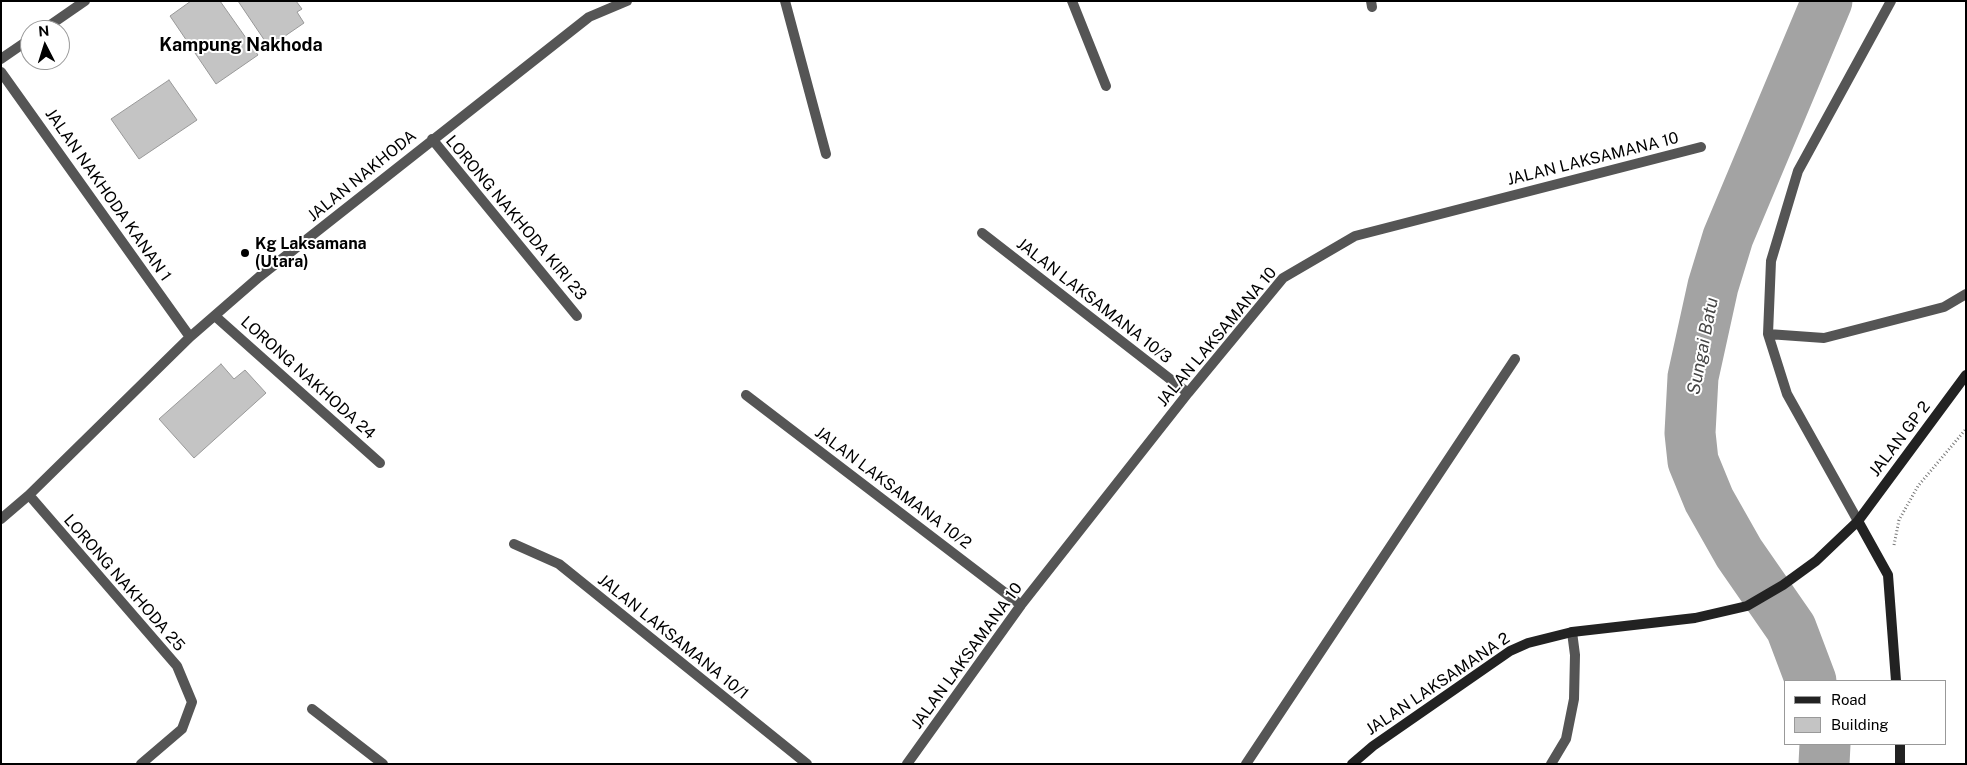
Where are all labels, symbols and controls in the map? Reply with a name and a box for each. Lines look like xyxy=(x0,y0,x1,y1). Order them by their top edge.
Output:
north arrow xyxy=(20,20,70,70)
text: N xyxy=(38,23,50,40)
district label: Kampung Nakhoda xyxy=(159,34,323,56)
street label: JALAN NAKHODA KANAN 1 xyxy=(41,105,175,285)
street label: JALAN NAKHODA xyxy=(304,126,420,226)
street label: JALAN LAKSAMANA 10 xyxy=(1505,128,1681,190)
street label: LORONG NAKHODA KIRI 23 xyxy=(441,132,591,304)
place label: Kg Laksamana (Utara) xyxy=(255,234,367,272)
street label: JALAN LAKSAMANA 10/3 xyxy=(1013,234,1175,368)
marker: Kg Laksamana (Utara) xyxy=(239,247,251,259)
street label: JALAN LAKSAMANA 10 xyxy=(1153,263,1281,411)
water label: Sungai Batu xyxy=(1683,296,1723,396)
street label: LORONG NAKHODA 24 xyxy=(237,312,379,444)
street label: JALAN GP 2 xyxy=(1866,398,1934,480)
street label: JALAN LAKSAMANA 10/2 xyxy=(811,423,975,553)
street label: LORONG NAKHODA 25 xyxy=(59,511,189,655)
street label: JALAN LAKSAMANA 10/1 xyxy=(594,570,752,704)
street label: JALAN LAKSAMANA 10 xyxy=(907,579,1027,733)
street label: JALAN LAKSAMANA 2 xyxy=(1362,629,1514,739)
legend xyxy=(1784,680,1947,745)
text: Road xyxy=(1831,691,1867,708)
text: Building xyxy=(1831,716,1889,733)

